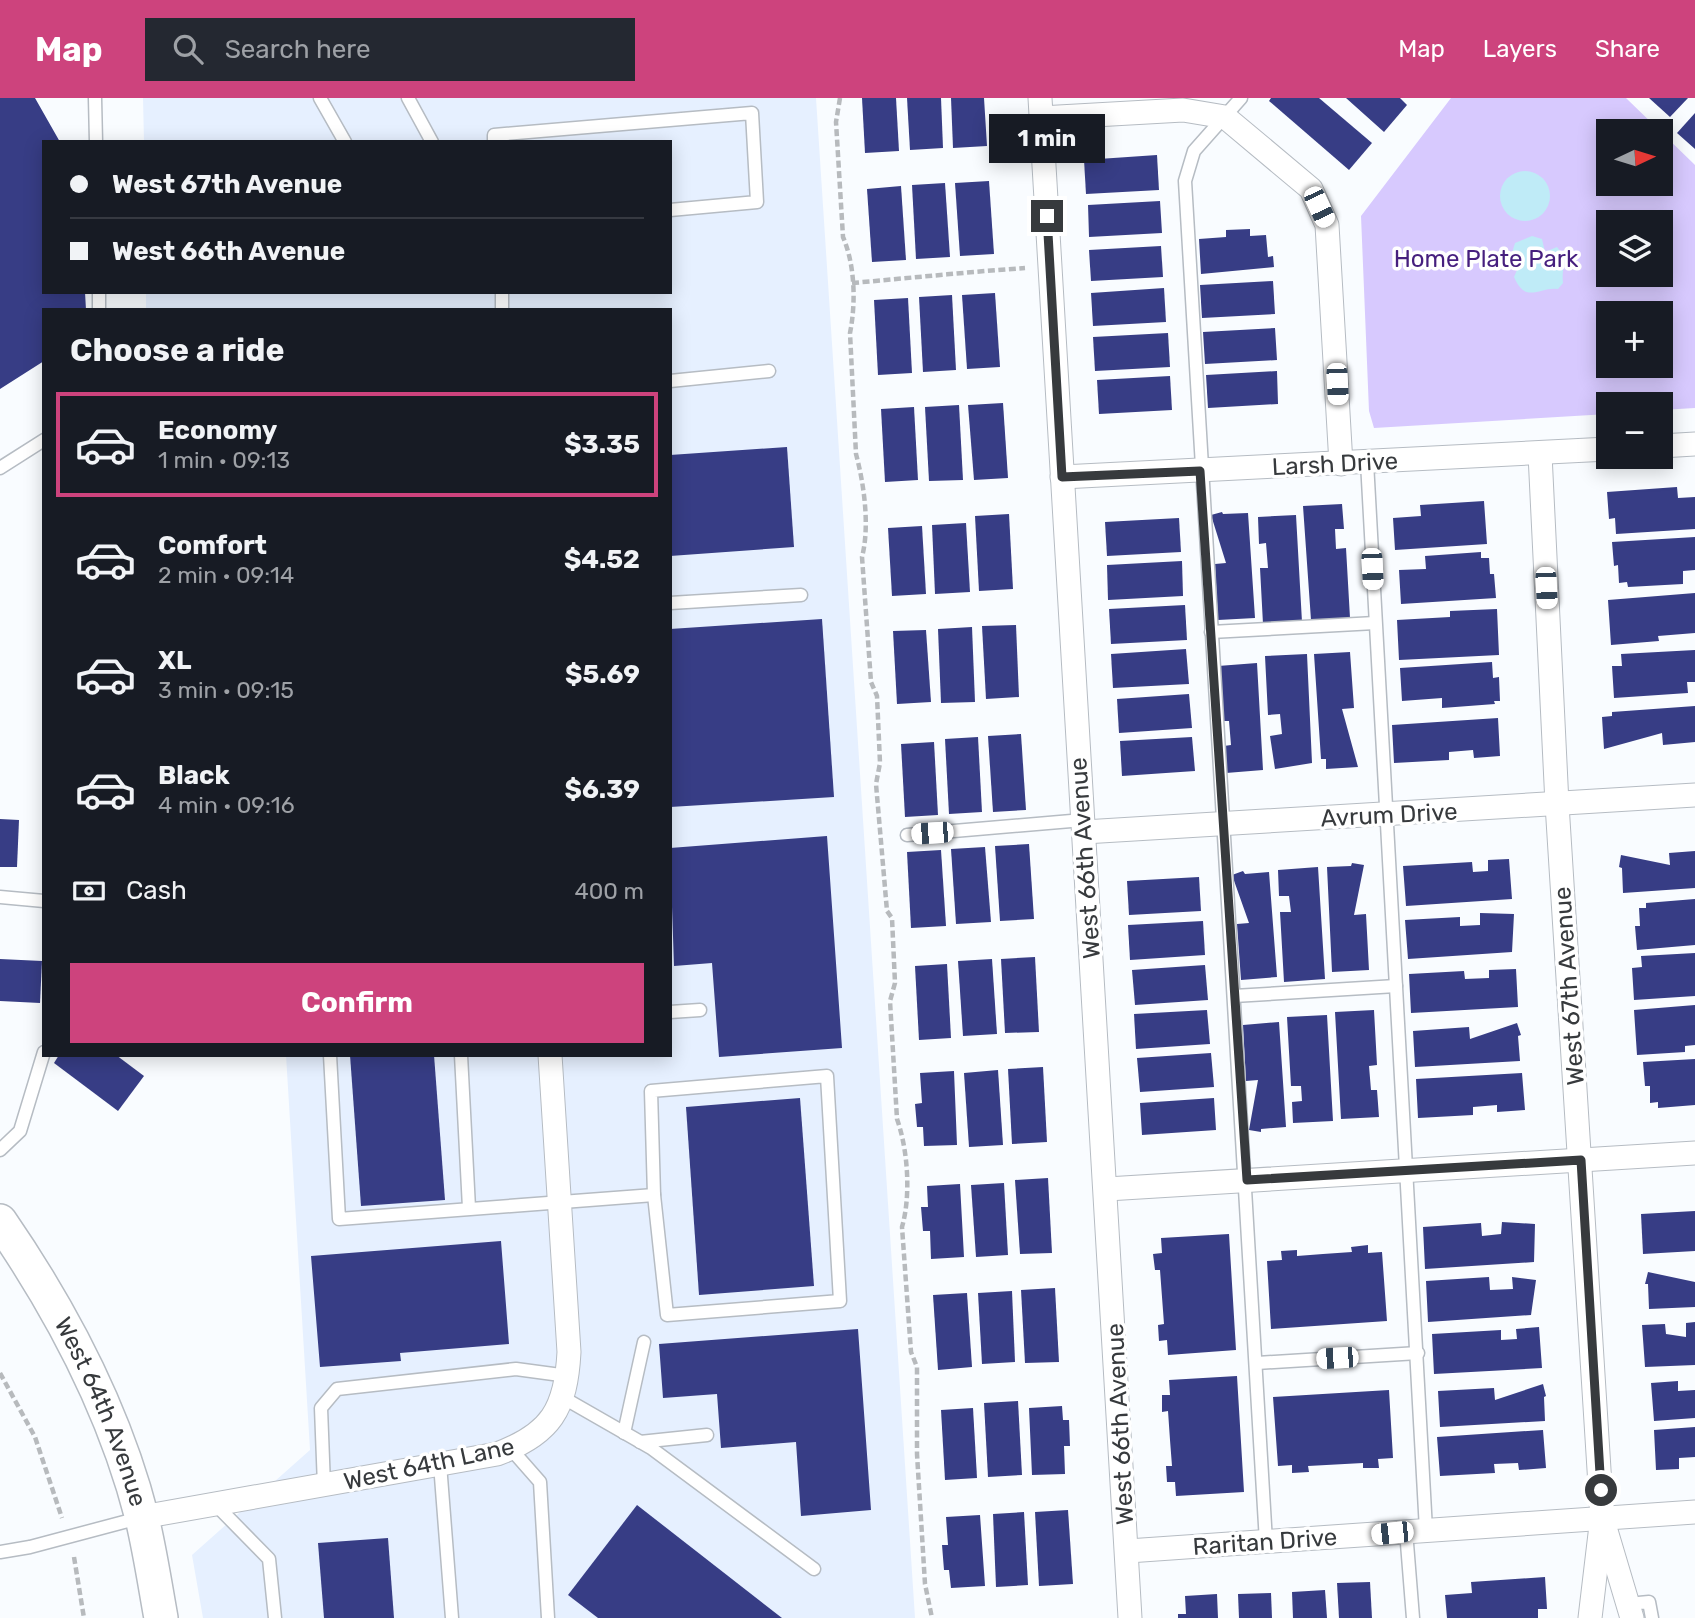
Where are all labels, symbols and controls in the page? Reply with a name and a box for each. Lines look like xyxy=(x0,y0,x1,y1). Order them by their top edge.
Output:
search box xyxy=(145,18,635,81)
text: Map xyxy=(35,30,103,69)
icon: search xyxy=(169,30,207,68)
text: Search here xyxy=(225,34,370,65)
text: Map xyxy=(1398,35,1445,63)
text: Layers xyxy=(1483,35,1557,63)
text: Share xyxy=(1595,35,1660,63)
callout: 1 min xyxy=(989,115,1105,164)
north arrow xyxy=(1596,119,1673,196)
map controls xyxy=(1596,119,1673,469)
text: 1 min xyxy=(1018,124,1076,152)
text: West 67th Avenue xyxy=(112,169,342,200)
car xyxy=(1301,184,1338,230)
route end xyxy=(1031,200,1063,232)
button: layers xyxy=(1596,210,1673,287)
text: West 66th Avenue xyxy=(112,236,345,267)
park label: Home Plate Park xyxy=(1394,245,1579,273)
button: + xyxy=(1596,301,1673,378)
text: Choose a ride xyxy=(70,331,284,369)
car xyxy=(1326,362,1349,406)
button: − xyxy=(1596,392,1673,469)
icon: car xyxy=(74,413,137,476)
text: Economy xyxy=(158,415,277,446)
text: $3.35 xyxy=(564,429,640,460)
text: 1 min · 09:13 xyxy=(158,446,290,474)
street label: Larsh Drive xyxy=(1271,447,1399,481)
icon: car xyxy=(74,528,137,591)
text: Comfort xyxy=(158,530,267,561)
text: $4.52 xyxy=(564,544,640,575)
car xyxy=(1361,547,1384,591)
text: 2 min · 09:14 xyxy=(158,561,294,589)
car xyxy=(1535,566,1558,610)
icon: car xyxy=(74,643,137,706)
text: XL xyxy=(158,645,191,676)
text: $5.69 xyxy=(565,659,640,690)
text: 3 min · 09:15 xyxy=(158,676,294,704)
street label: West 66th Avenue xyxy=(1064,756,1106,960)
icon: car xyxy=(74,758,137,821)
text: Black xyxy=(158,760,230,791)
text: $6.39 xyxy=(565,774,640,805)
text: 4 min · 09:16 xyxy=(158,791,295,819)
street label: Avrum Drive xyxy=(1320,797,1458,833)
car xyxy=(911,821,954,845)
icon: cash xyxy=(70,872,108,910)
text: Cash xyxy=(126,875,187,906)
text: 400 m xyxy=(574,877,644,905)
street label: West 67th Avenue xyxy=(1548,886,1590,1086)
button: Confirm xyxy=(70,963,644,1043)
street label: West 64th Avenue xyxy=(49,1313,152,1510)
street label: West 66th Avenue xyxy=(1101,1322,1139,1526)
car xyxy=(1316,1346,1359,1370)
street label: West 64th Lane xyxy=(341,1432,517,1496)
route start xyxy=(1585,1474,1617,1506)
car xyxy=(1371,1520,1414,1546)
street label: Raritan Drive xyxy=(1192,1523,1338,1561)

